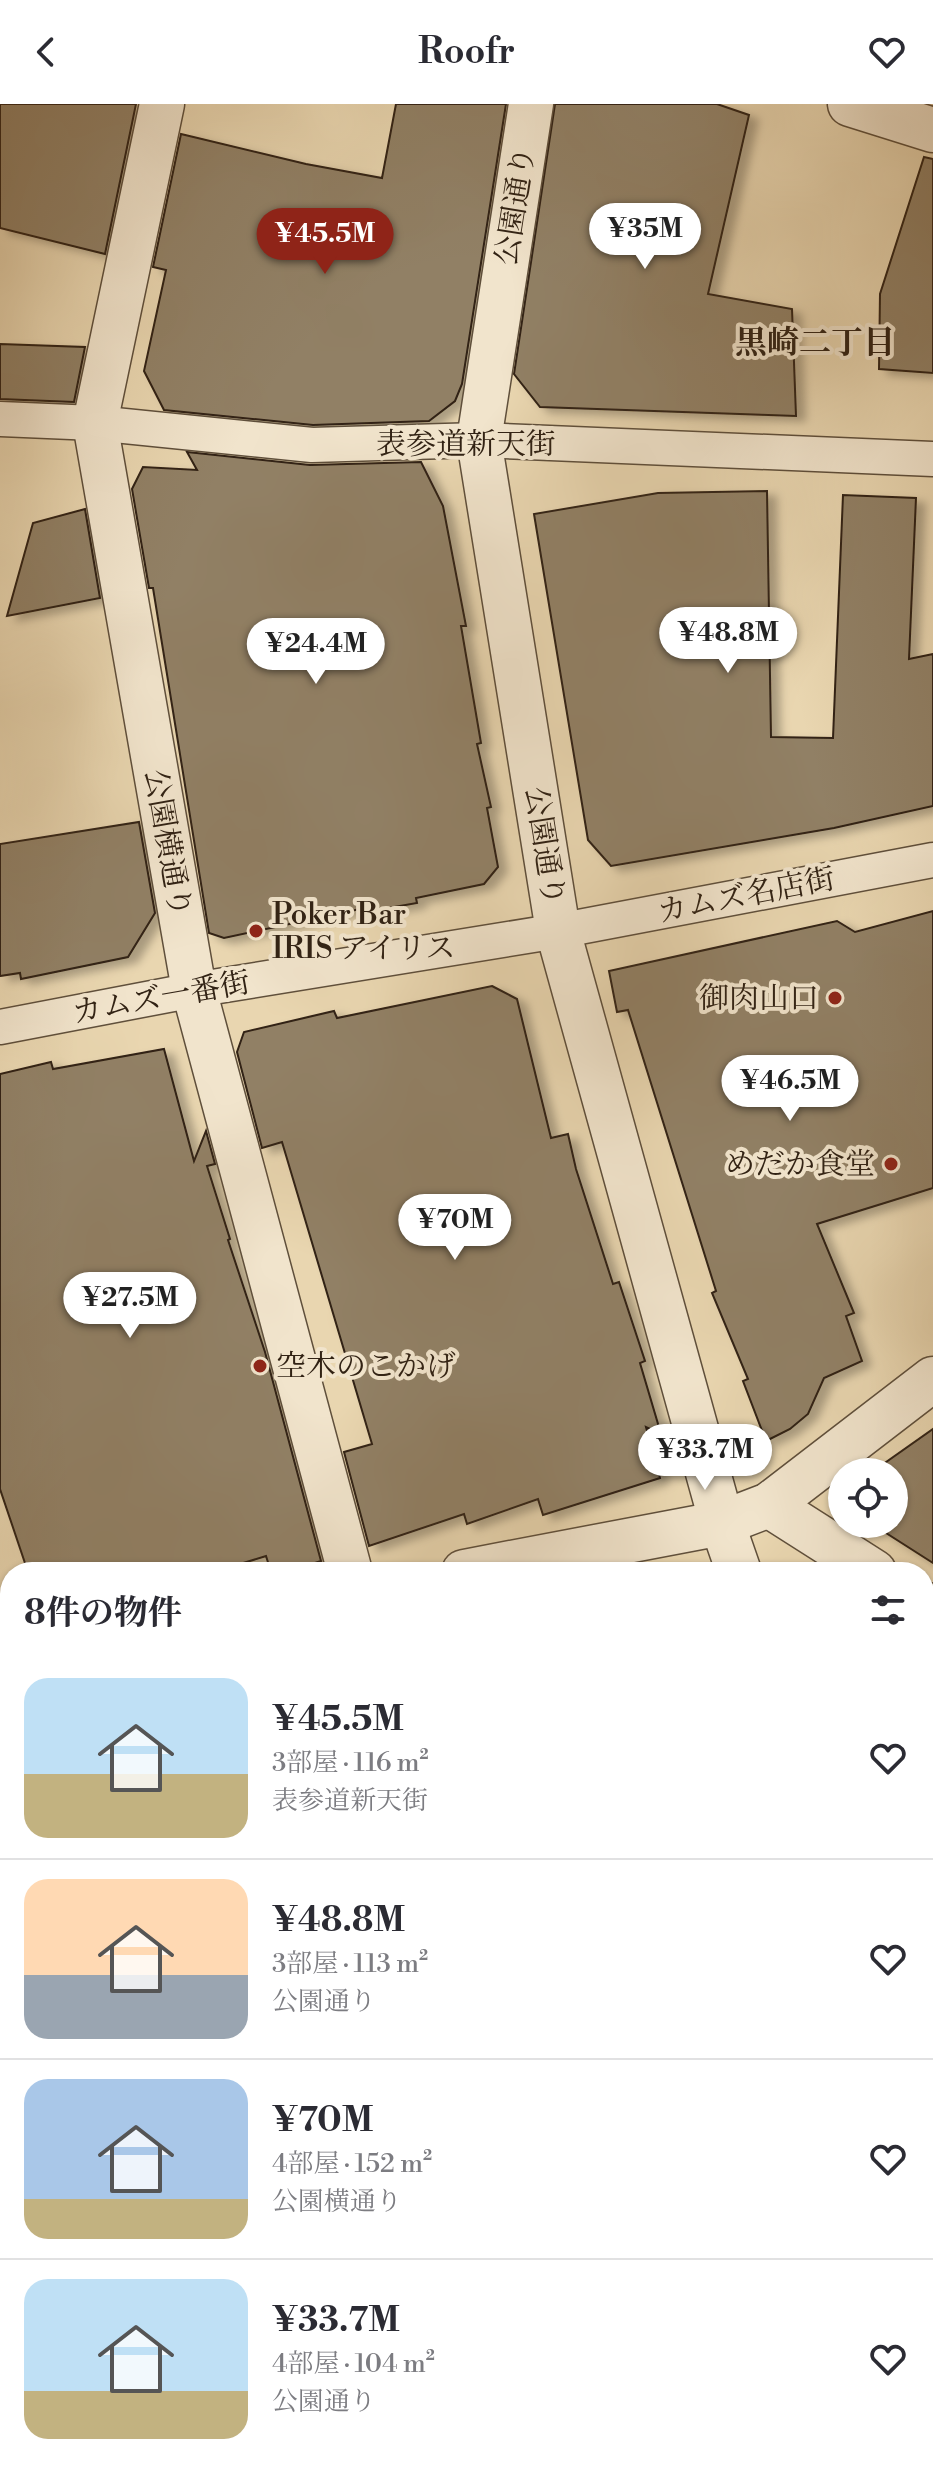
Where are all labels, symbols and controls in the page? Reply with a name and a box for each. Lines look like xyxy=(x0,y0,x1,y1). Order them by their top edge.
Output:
icon: back xyxy=(24,30,68,74)
text: Roofr xyxy=(418,30,515,75)
icon: heart xyxy=(865,30,909,74)
street label: 公園通り xyxy=(488,144,544,268)
pin: ¥35M xyxy=(598,203,692,271)
pin: ¥45.5M xyxy=(260,208,390,276)
text: ¥35M xyxy=(607,213,683,245)
text: ¥45.5M xyxy=(275,218,375,250)
district label: 黒崎二丁目 xyxy=(735,323,895,363)
street label: 表参道新天街 xyxy=(376,426,556,464)
pin: ¥48.8M xyxy=(663,607,793,675)
text: ¥48.8M xyxy=(677,617,779,649)
pin: ¥24.4M xyxy=(251,618,381,686)
text: ¥24.4M xyxy=(265,628,367,660)
street label: 公園横通り xyxy=(135,766,199,920)
street label: 公園通り xyxy=(516,784,572,908)
street label: カムズ名店街 xyxy=(654,860,838,932)
place label: Poker Bar IRIS アイリス xyxy=(272,896,456,968)
marker: Poker Bar IRIS アイリス xyxy=(247,922,265,940)
street label: カムズ一番街 xyxy=(69,964,253,1032)
place label: 御肉山口 xyxy=(699,980,819,1018)
marker: 御肉山口 xyxy=(826,989,844,1007)
pin: ¥46.5M xyxy=(725,1055,855,1123)
text: ¥46.5M xyxy=(739,1065,841,1097)
place label: めだか食堂 xyxy=(725,1146,875,1184)
marker: めだか食堂 xyxy=(882,1155,900,1173)
pin: ¥70M xyxy=(408,1194,502,1262)
text: ¥70M xyxy=(416,1204,494,1236)
pin: ¥27.5M xyxy=(65,1272,195,1340)
text: ¥27.5M xyxy=(81,1282,179,1314)
place label: 空木のこかげ xyxy=(276,1348,456,1386)
marker: 空木のこかげ xyxy=(251,1357,269,1375)
pin: ¥33.7M xyxy=(640,1424,770,1492)
text: ¥33.7M xyxy=(656,1434,754,1466)
map controls xyxy=(828,1458,908,1538)
button: locate xyxy=(828,1458,908,1538)
icon: filters xyxy=(866,1588,910,1632)
text: 8件の物件 xyxy=(24,1593,182,1635)
text: ¥45.5M xyxy=(272,1699,404,1741)
icon: home xyxy=(88,1710,184,1806)
icon: heart xyxy=(866,1736,910,1780)
text: 3部屋 · 116 m² xyxy=(272,1747,429,1779)
text: 表参道新天街 xyxy=(272,1785,428,1817)
text: ¥48.8M xyxy=(272,1900,405,1942)
icon: home xyxy=(88,1911,184,2007)
icon: heart xyxy=(866,1937,910,1981)
text: 3部屋 · 113 m² xyxy=(272,1948,428,1980)
text: 公園通り xyxy=(272,1986,376,2018)
text: ¥70M xyxy=(272,2100,373,2142)
icon: home xyxy=(88,2111,184,2207)
icon: heart xyxy=(866,2137,910,2181)
text: 4部屋 · 152 m² xyxy=(272,2148,432,2180)
text: 公園横通り xyxy=(272,2186,402,2218)
text: ¥33.7M xyxy=(272,2300,400,2342)
icon: home xyxy=(88,2311,184,2407)
icon: heart xyxy=(866,2337,910,2381)
text: 4部屋 · 104 m² xyxy=(272,2348,435,2380)
text: 公園通り xyxy=(272,2386,376,2418)

